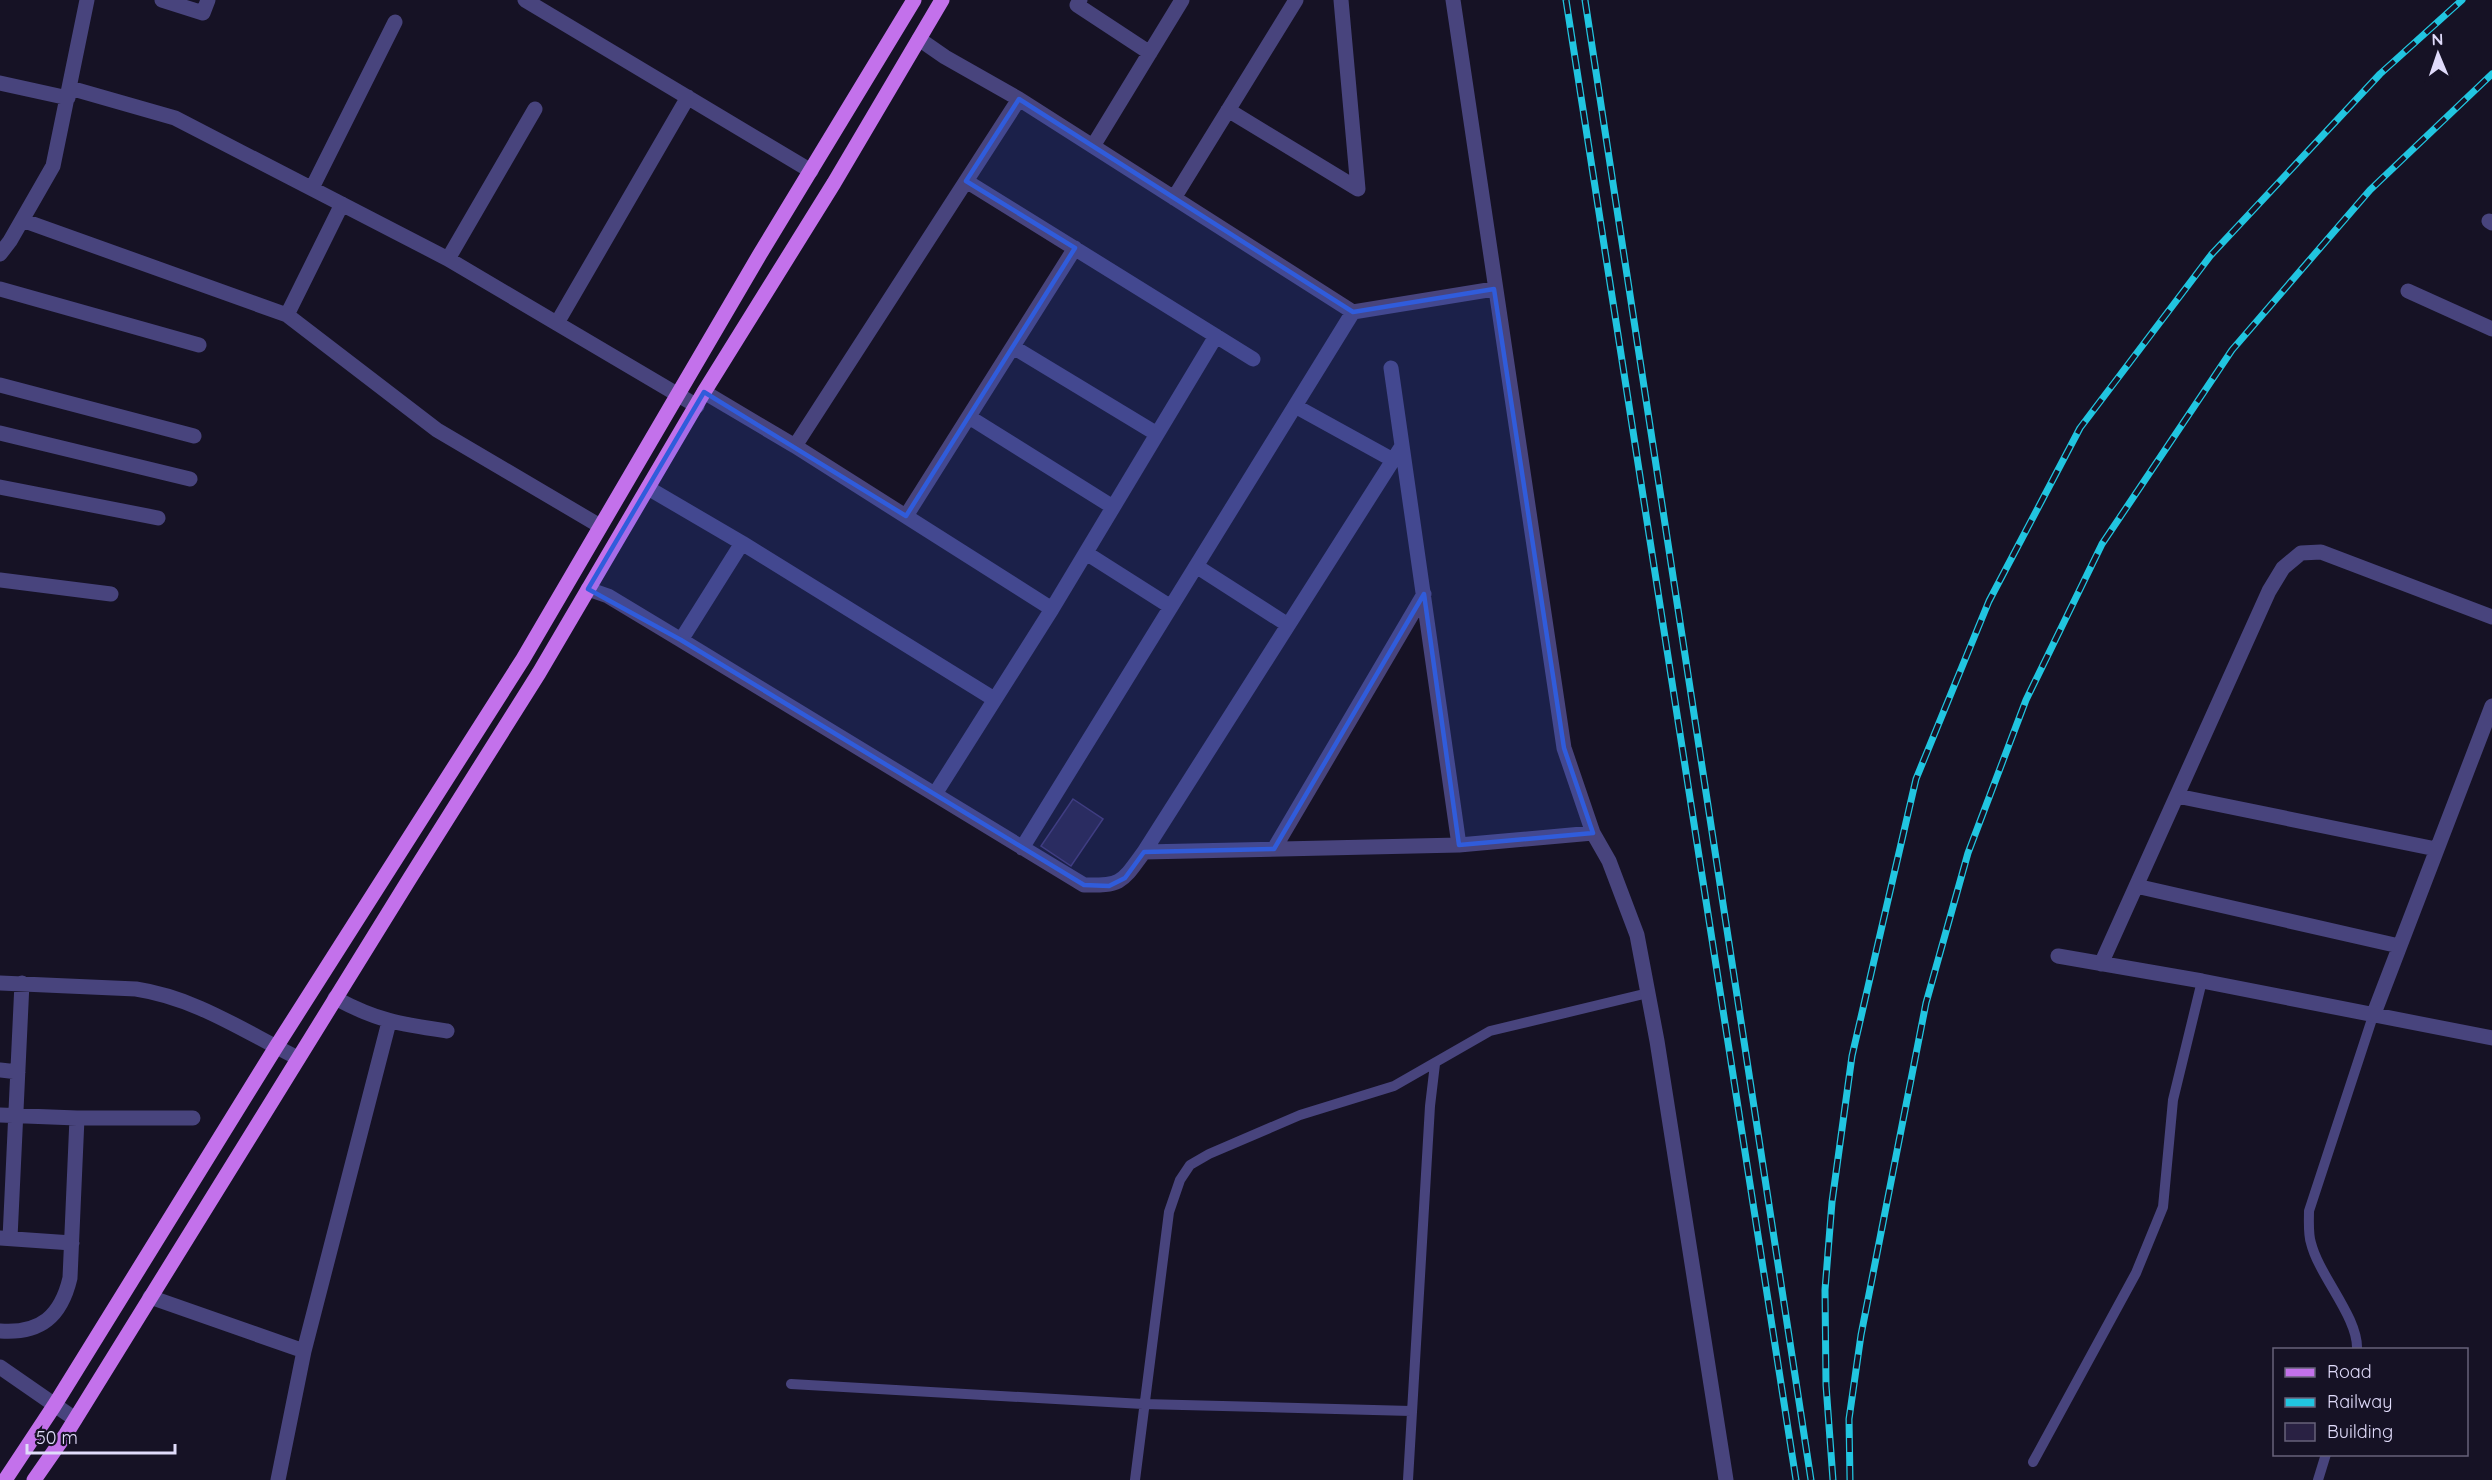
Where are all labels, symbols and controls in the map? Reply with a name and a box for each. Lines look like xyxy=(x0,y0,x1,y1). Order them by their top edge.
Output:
north arrow xyxy=(2408,24,2468,84)
text: N xyxy=(2431,29,2444,49)
legend xyxy=(2273,1348,2468,1456)
text: Road xyxy=(2327,1360,2372,1383)
text: Railway xyxy=(2327,1390,2393,1413)
scale bar xyxy=(27,1417,176,1455)
text: Building xyxy=(2327,1420,2393,1443)
text: 50 m xyxy=(36,1426,78,1449)

